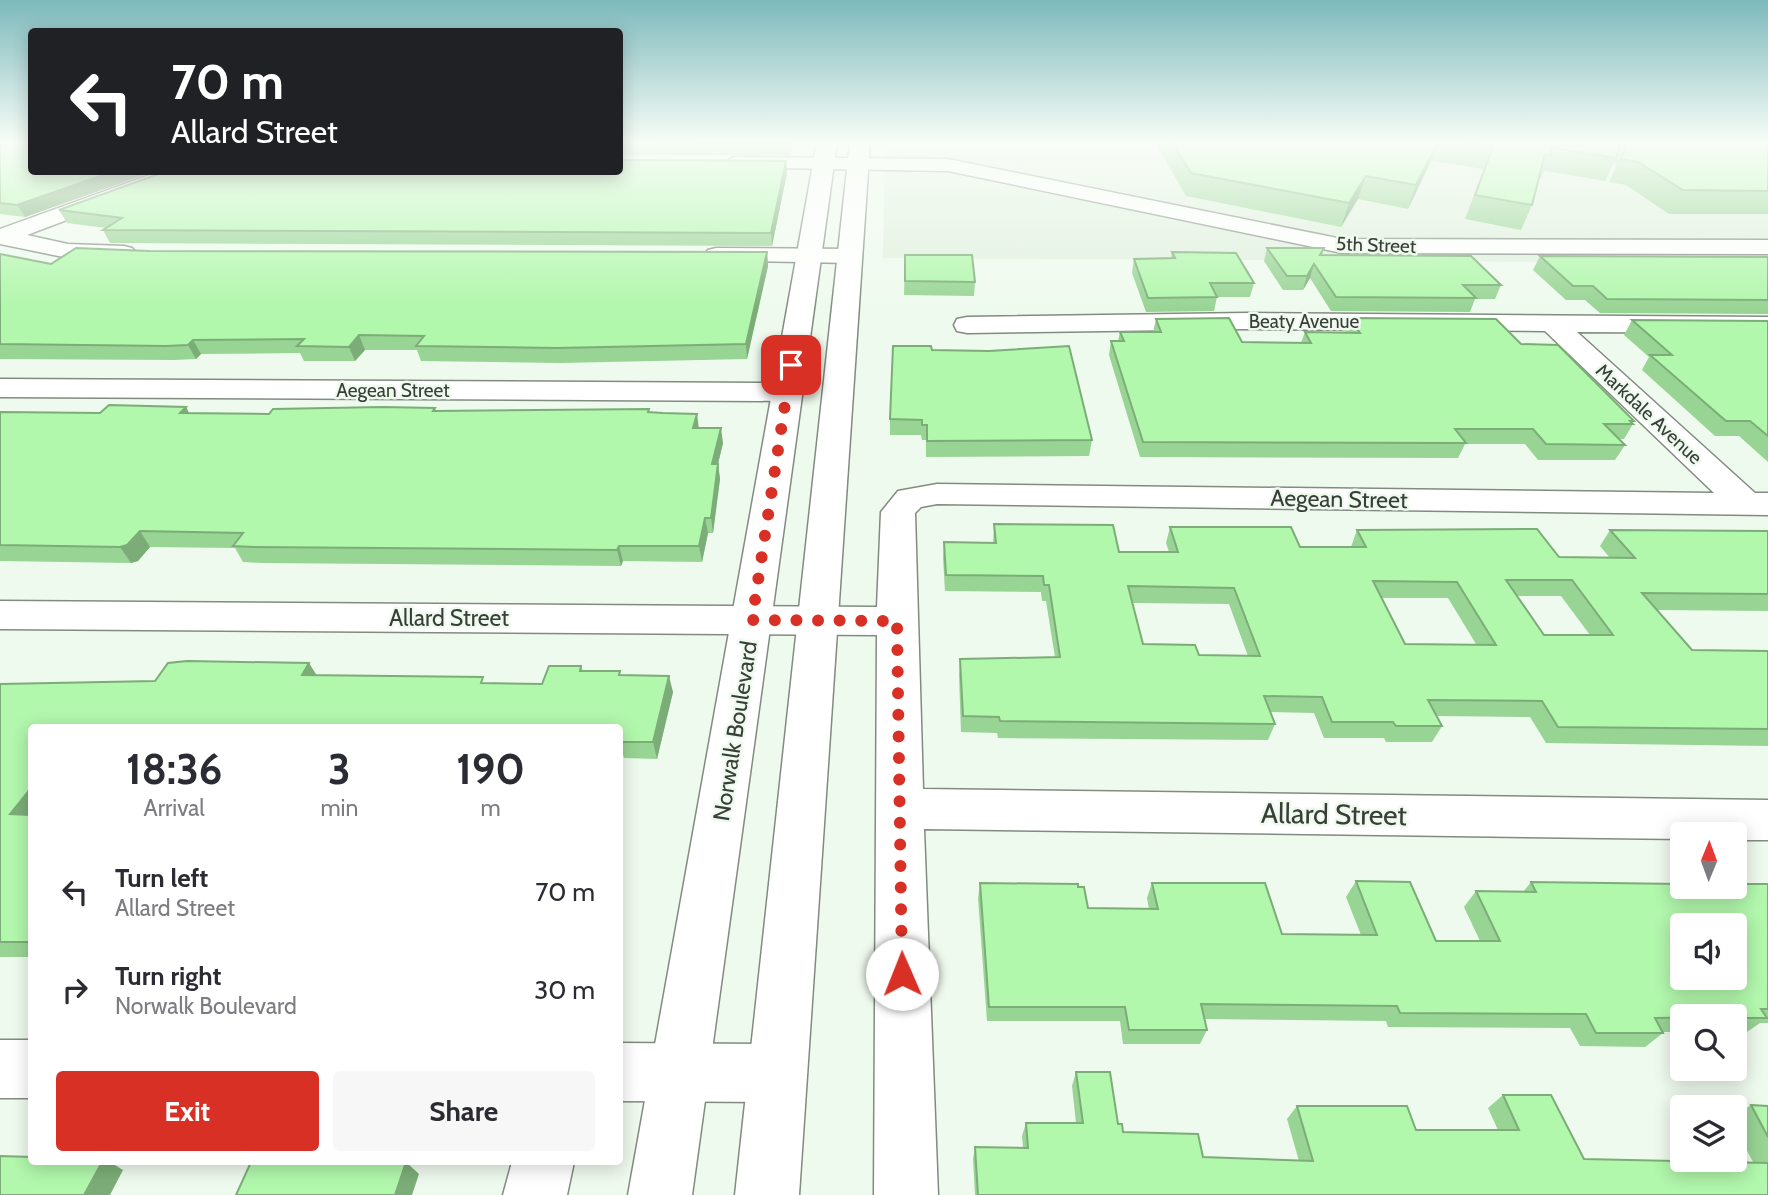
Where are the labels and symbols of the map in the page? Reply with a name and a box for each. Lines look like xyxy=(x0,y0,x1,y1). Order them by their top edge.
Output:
street label: 5th Street xyxy=(1336,232,1417,258)
street label: Beaty Avenue xyxy=(1249,310,1360,333)
pin xyxy=(761,335,821,395)
street label: Markdale Avenue xyxy=(1591,359,1707,469)
street label: Aegean Street xyxy=(336,379,450,402)
street label: Aegean Street xyxy=(1270,484,1408,514)
street label: Allard Street xyxy=(389,604,509,632)
street label: Norwalk Boulevard xyxy=(707,639,763,823)
street label: Allard Street xyxy=(1261,796,1407,832)
north arrow xyxy=(1670,822,1746,900)
position arrow xyxy=(865,937,939,1011)

